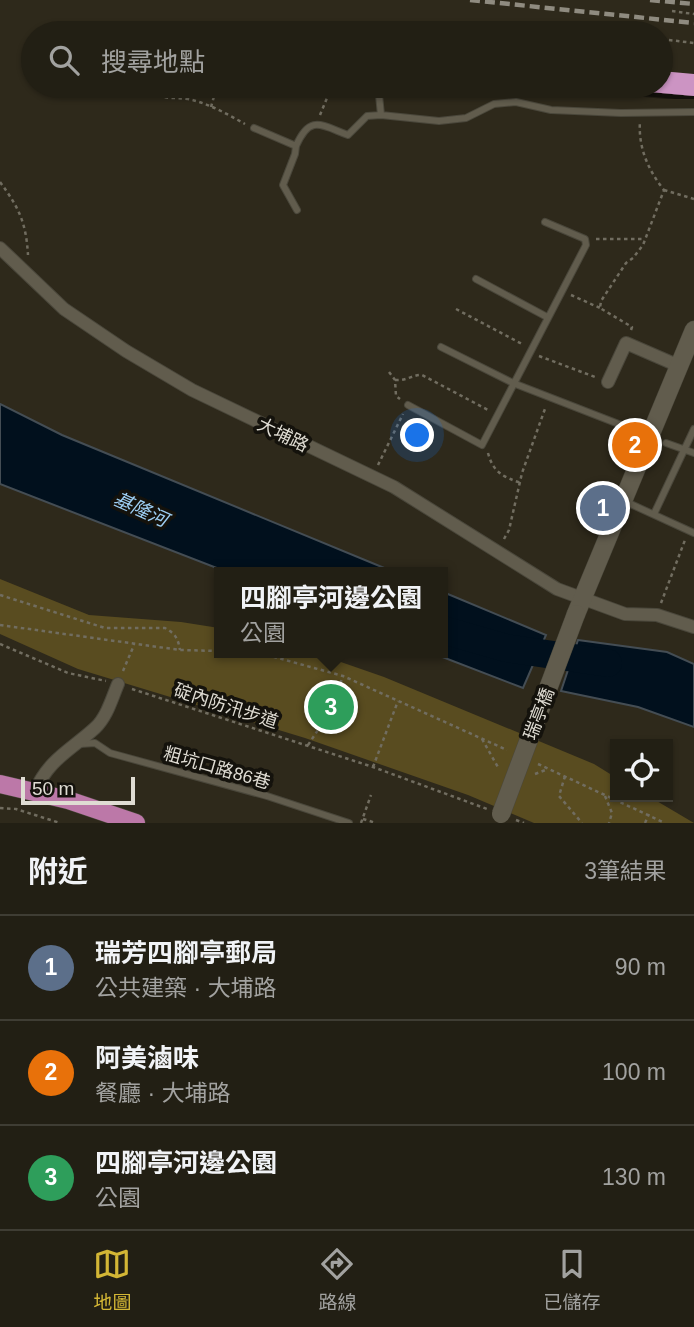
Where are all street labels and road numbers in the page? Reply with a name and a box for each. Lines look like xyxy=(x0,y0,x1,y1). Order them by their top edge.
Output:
street label: 大埔路 xyxy=(254,414,312,456)
street label: 碇內防汛步道 xyxy=(172,680,280,732)
street label: 瑞亭橋 xyxy=(520,685,558,743)
street label: 粗坑口路86巷 xyxy=(161,743,273,793)

